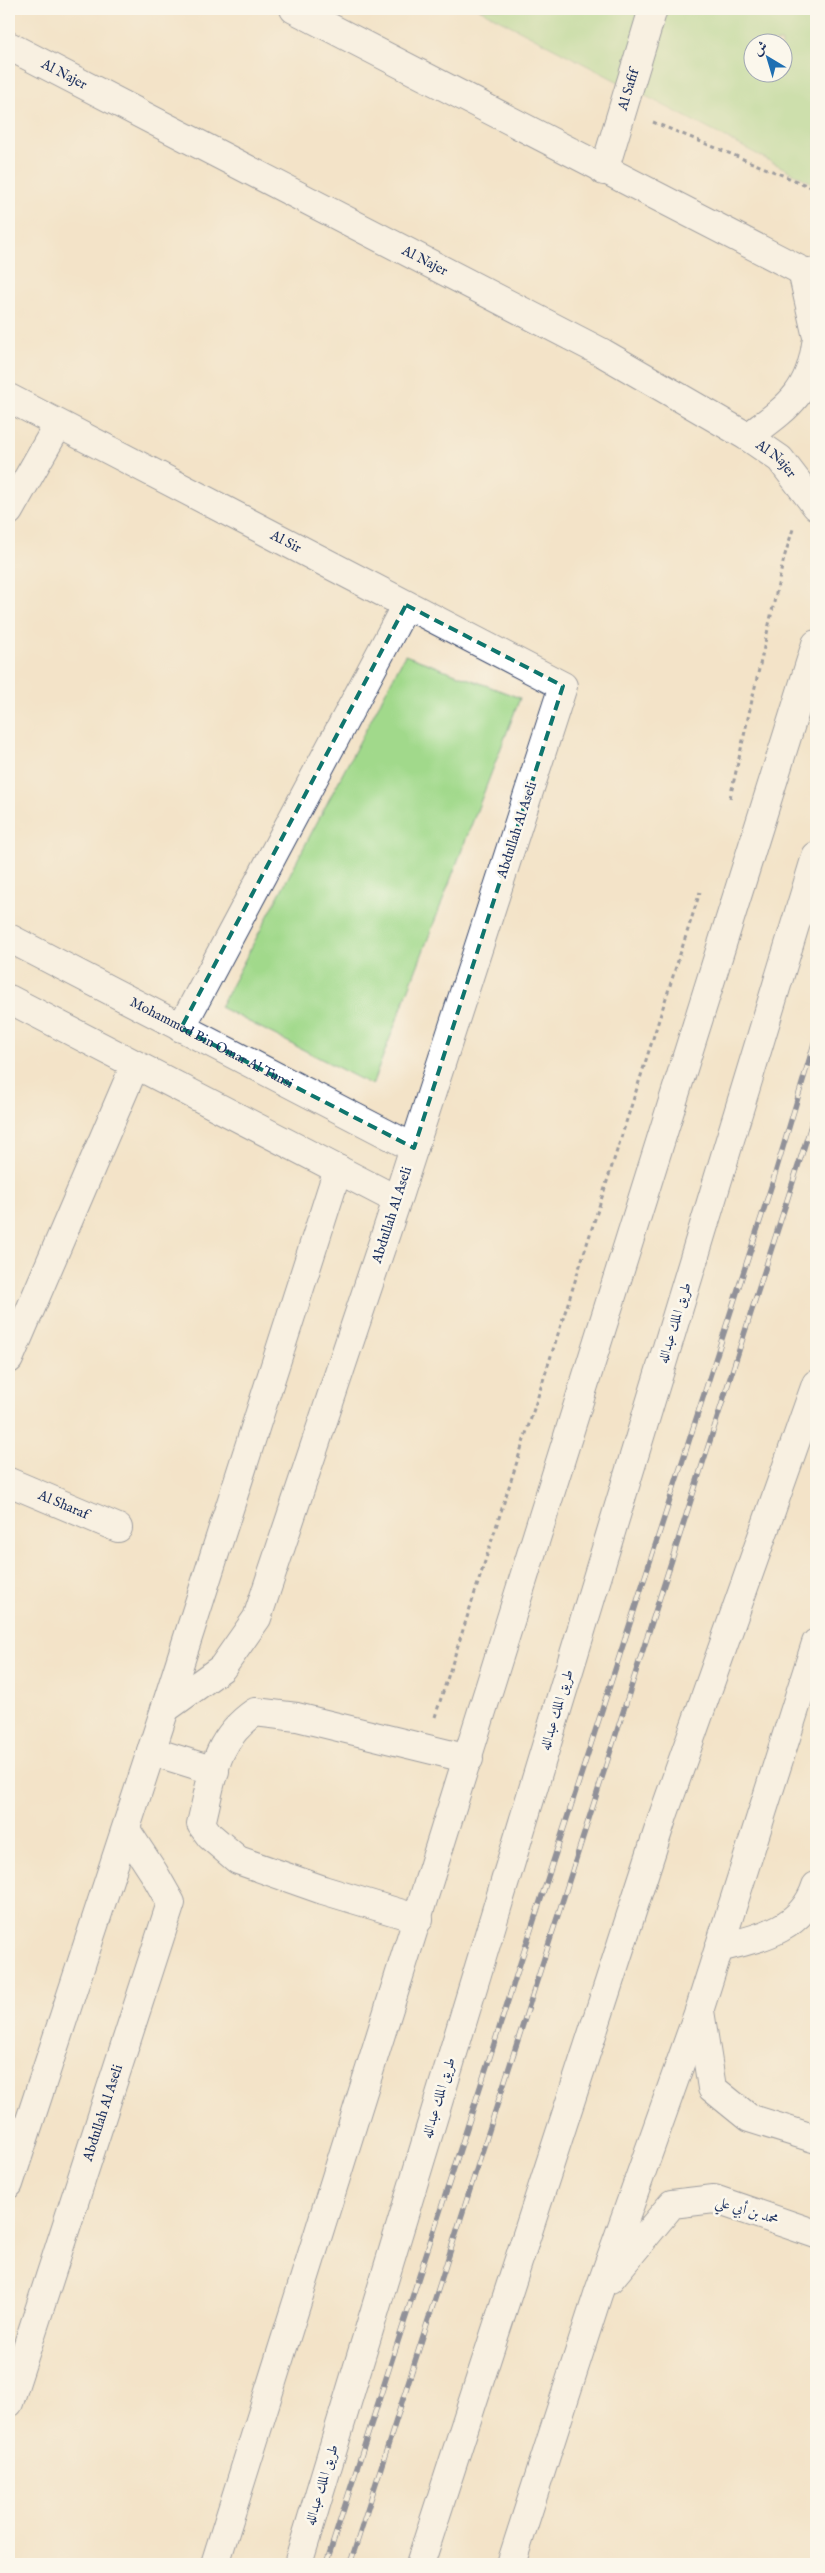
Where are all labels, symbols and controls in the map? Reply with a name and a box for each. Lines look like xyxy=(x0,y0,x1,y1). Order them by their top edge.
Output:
north arrow xyxy=(742,32,792,82)
text: ش xyxy=(750,37,772,60)
street label: Al Najer xyxy=(37,55,90,94)
street label: Al Safif xyxy=(613,64,644,114)
street label: Al Najer xyxy=(398,241,451,280)
street label: Al Najer xyxy=(751,435,800,482)
street label: Al Sir xyxy=(266,526,304,557)
street label: Abdullah Al Aseli xyxy=(493,779,541,882)
street label: Mohammed Bin Omar Al Tunsi xyxy=(127,993,296,1093)
street label: Abdullah Al Aseli xyxy=(368,1164,416,1267)
street label: طريق الملك عبدالله xyxy=(654,1280,696,1366)
street label: Al Sharaf xyxy=(34,1486,94,1525)
street label: طريق الملك عبدالله xyxy=(536,1667,578,1753)
street label: طريق الملك عبدالله xyxy=(418,2055,460,2141)
street label: Abdullah Al Aseli xyxy=(79,2062,127,2165)
street label: محمد بن أبي علي xyxy=(713,2191,781,2232)
street label: طريق الملك عبدالله xyxy=(301,2442,343,2528)

